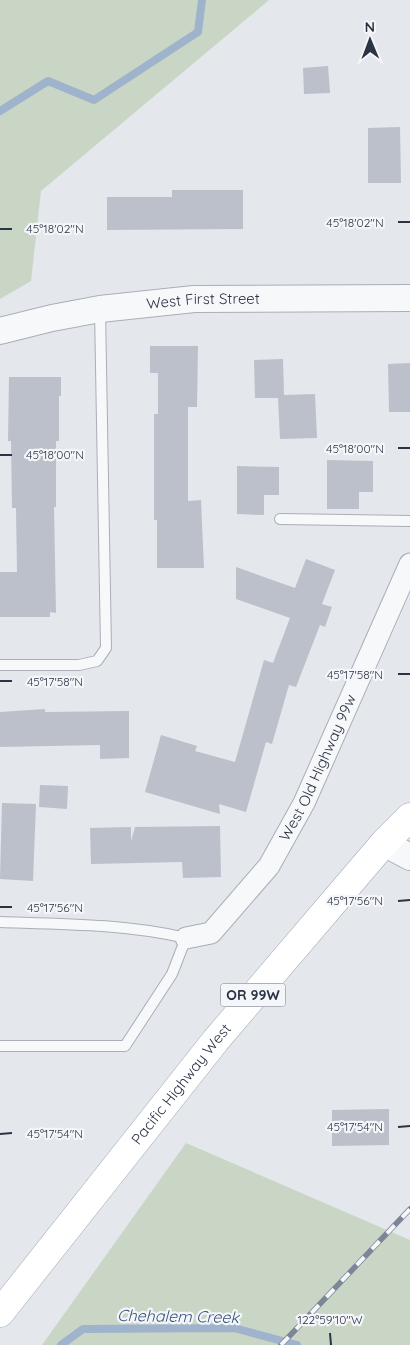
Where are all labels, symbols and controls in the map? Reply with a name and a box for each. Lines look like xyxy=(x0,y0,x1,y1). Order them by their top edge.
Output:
north arrow xyxy=(345,15,395,65)
text: N xyxy=(364,18,375,36)
text: 45°18'02"N xyxy=(326,215,384,230)
text: 45°18'02"N xyxy=(26,221,84,236)
street label: West First Street xyxy=(145,289,260,313)
text: 45°18'00"N xyxy=(326,441,384,456)
text: 45°18'00"N xyxy=(26,447,84,462)
text: 45°17'58"N xyxy=(327,667,383,682)
text: 45°17'58"N xyxy=(27,674,83,689)
street label: West Old Highway 99w xyxy=(275,691,360,844)
text: 45°17'56"N xyxy=(327,893,383,908)
text: 45°17'56"N xyxy=(27,900,83,915)
road number: OR 99W xyxy=(220,984,286,1006)
street label: Pacific Highway West xyxy=(127,1019,235,1148)
text: 45°17'54"N xyxy=(327,1119,383,1134)
text: 45°17'54"N xyxy=(27,1126,83,1141)
water label: Chehalem Creek xyxy=(117,1305,240,1327)
text: 122°59'10"W xyxy=(297,1312,363,1327)

